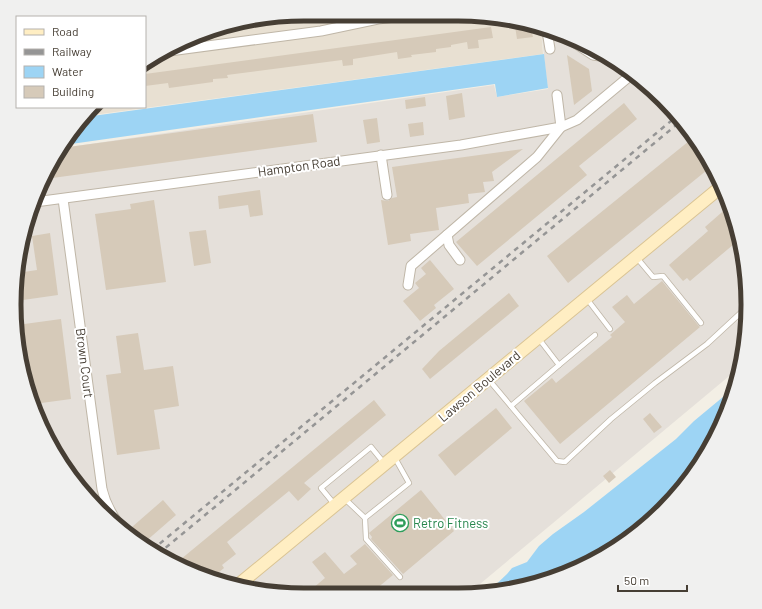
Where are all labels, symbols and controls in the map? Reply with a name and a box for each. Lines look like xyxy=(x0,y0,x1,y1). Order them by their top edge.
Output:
legend xyxy=(16,16,146,108)
text: Road xyxy=(52,24,79,38)
text: Railway xyxy=(52,44,92,58)
text: Water xyxy=(52,64,84,78)
text: Building xyxy=(52,84,94,98)
street label: Hampton Road xyxy=(257,152,341,180)
street label: Brown Court xyxy=(73,327,97,399)
street label: Lawson Boulevard xyxy=(435,347,523,425)
sports icon: Retro Fitness xyxy=(390,513,410,533)
place label: Retro Fitness xyxy=(413,515,488,531)
scale bar xyxy=(618,567,687,593)
text: 50 m xyxy=(624,573,649,587)

